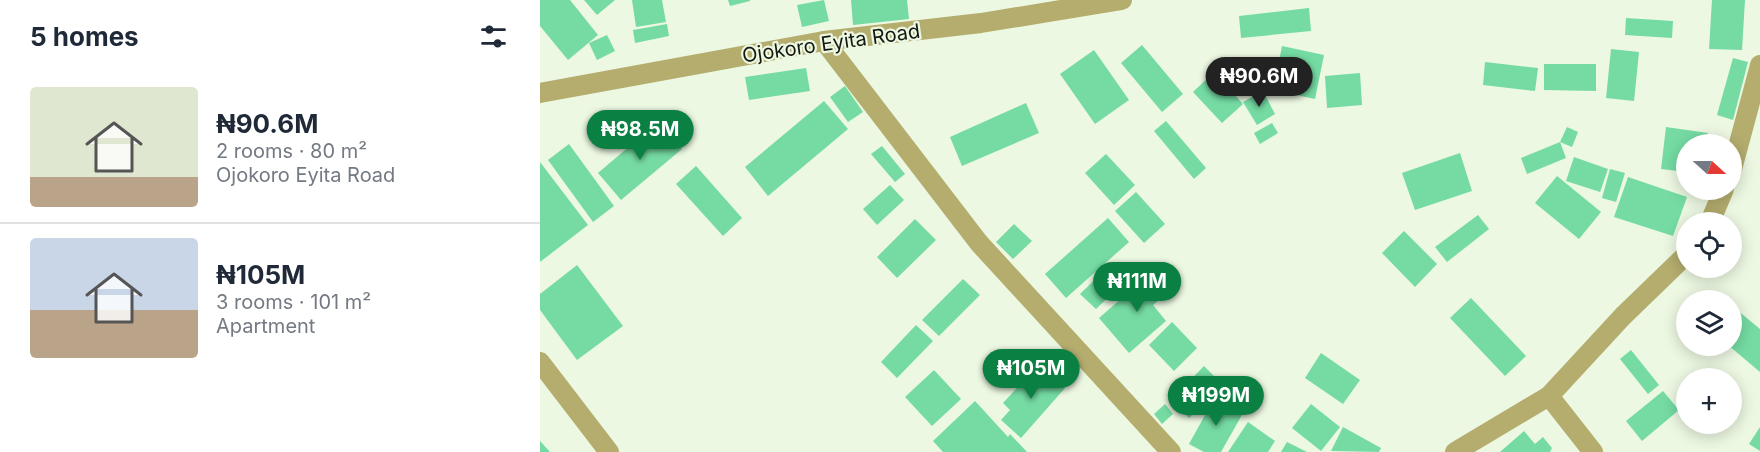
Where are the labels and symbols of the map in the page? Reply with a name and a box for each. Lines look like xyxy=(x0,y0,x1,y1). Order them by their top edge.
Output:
street label: Ojokoro Eyita Road xyxy=(741,19,921,67)
pin: ₦90.6M xyxy=(1210,57,1308,108)
pin: ₦98.5M xyxy=(591,110,689,161)
north arrow xyxy=(1676,134,1742,200)
pin: ₦111M xyxy=(1095,262,1179,313)
pin: ₦105M xyxy=(989,349,1073,400)
pin: ₦199M xyxy=(1174,376,1258,427)

